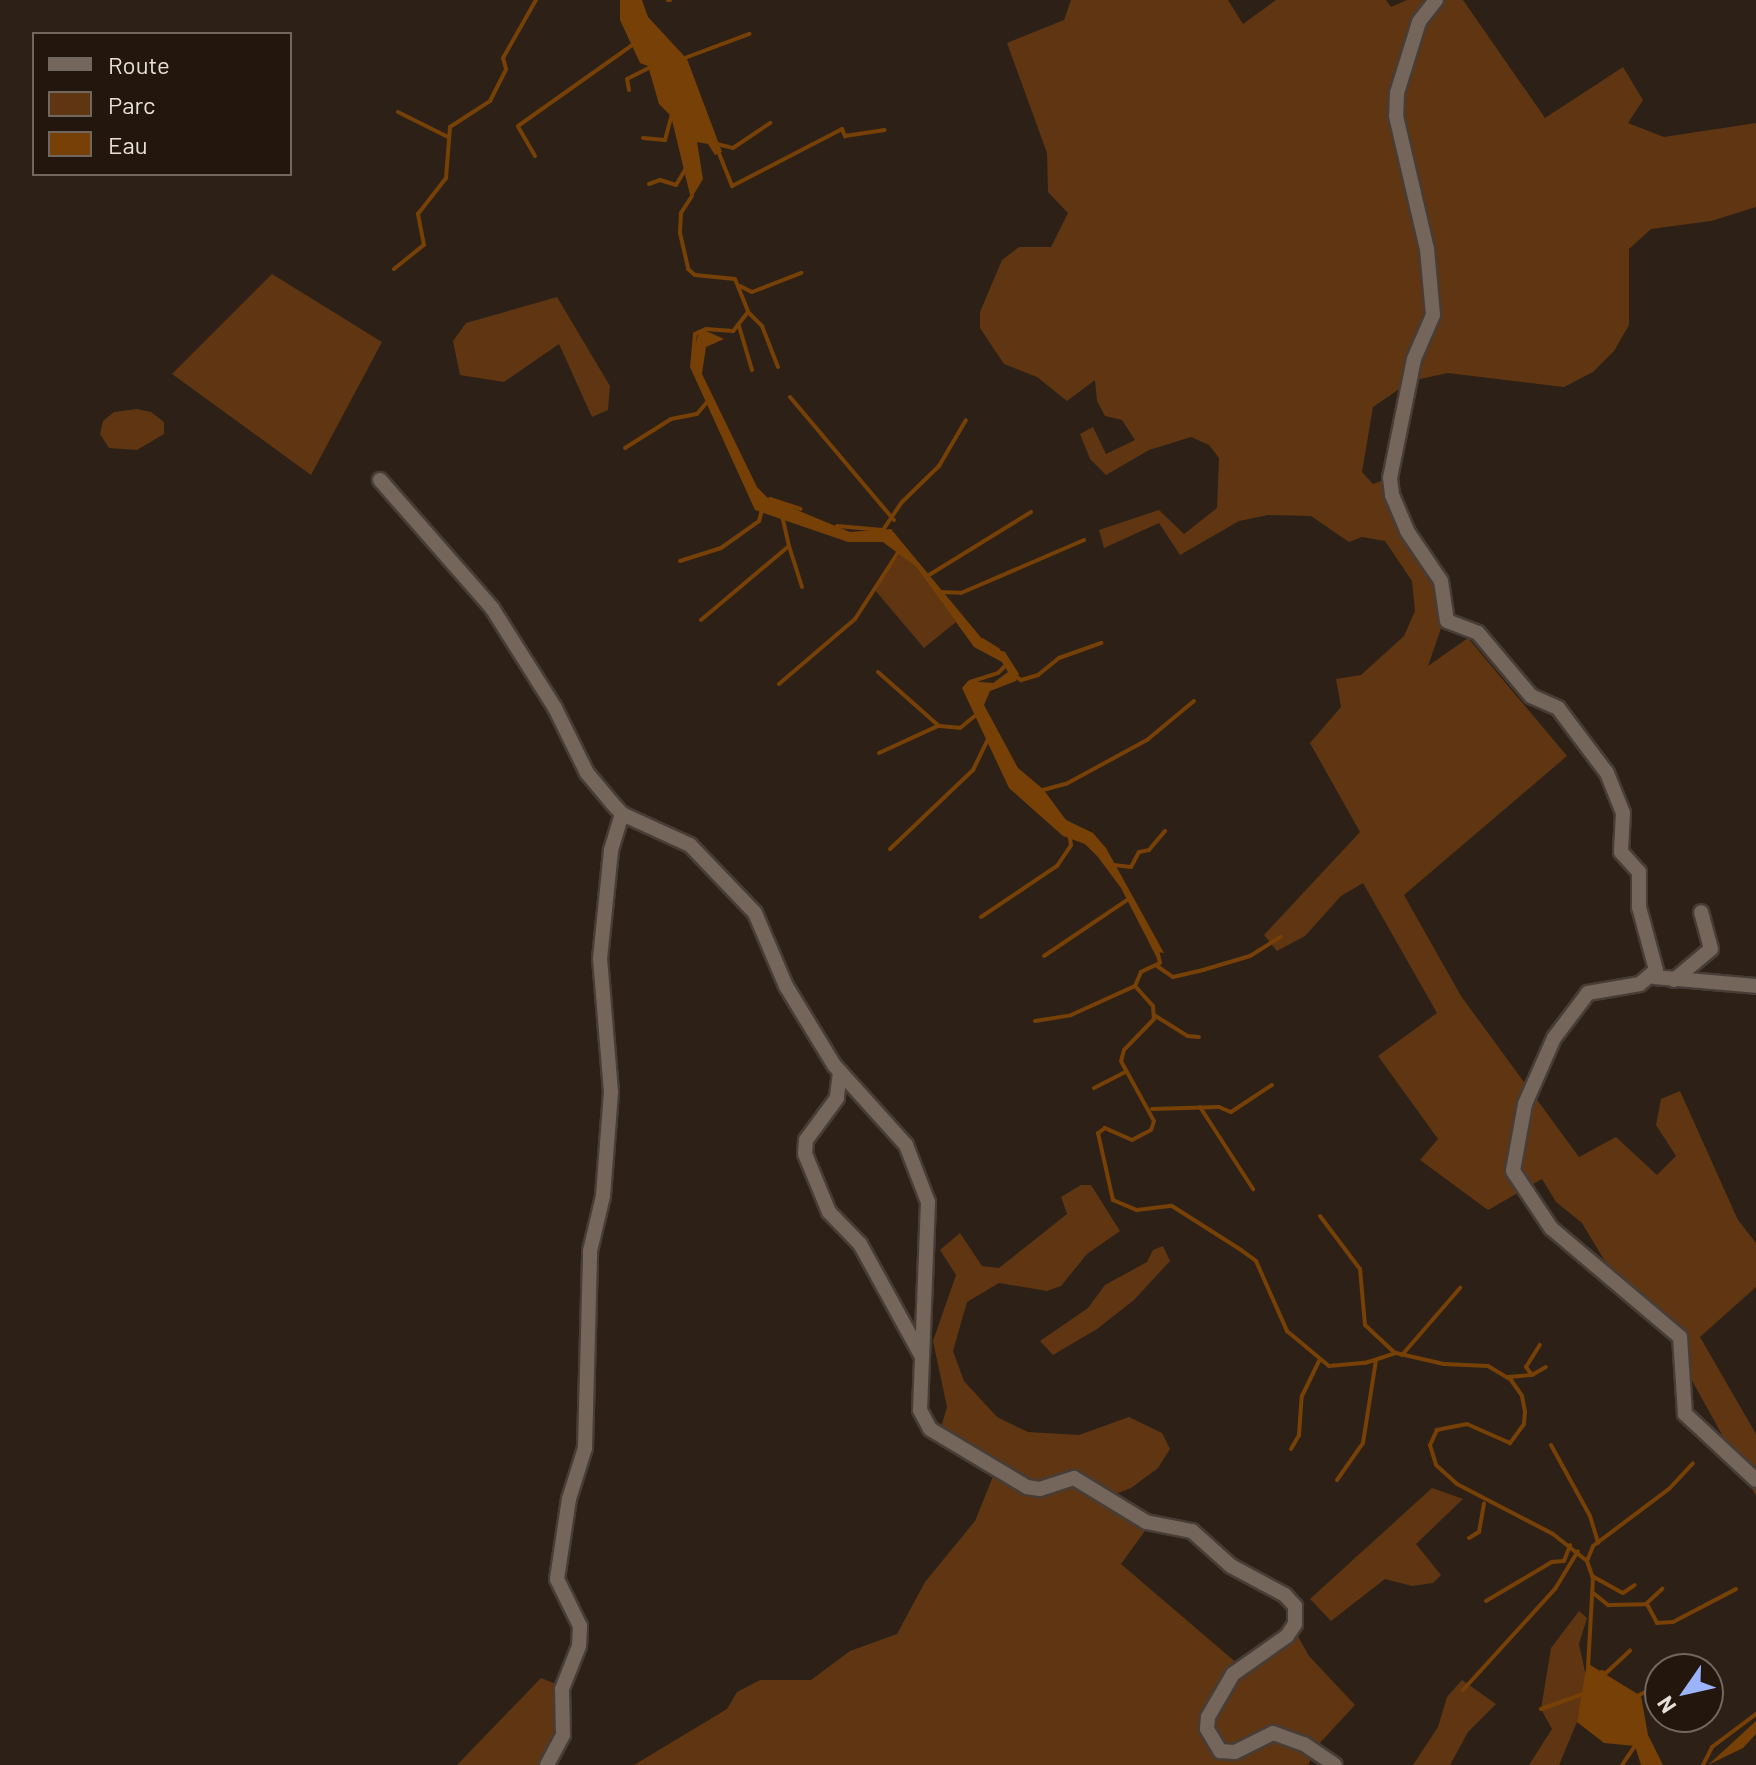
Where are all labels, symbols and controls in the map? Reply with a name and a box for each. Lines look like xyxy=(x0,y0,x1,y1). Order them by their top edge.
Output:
legend xyxy=(32,32,292,176)
text: Route xyxy=(108,50,170,79)
text: Parc xyxy=(108,90,156,119)
text: Eau xyxy=(108,130,148,159)
north arrow xyxy=(1644,1653,1724,1733)
text: N xyxy=(1651,1692,1681,1719)

